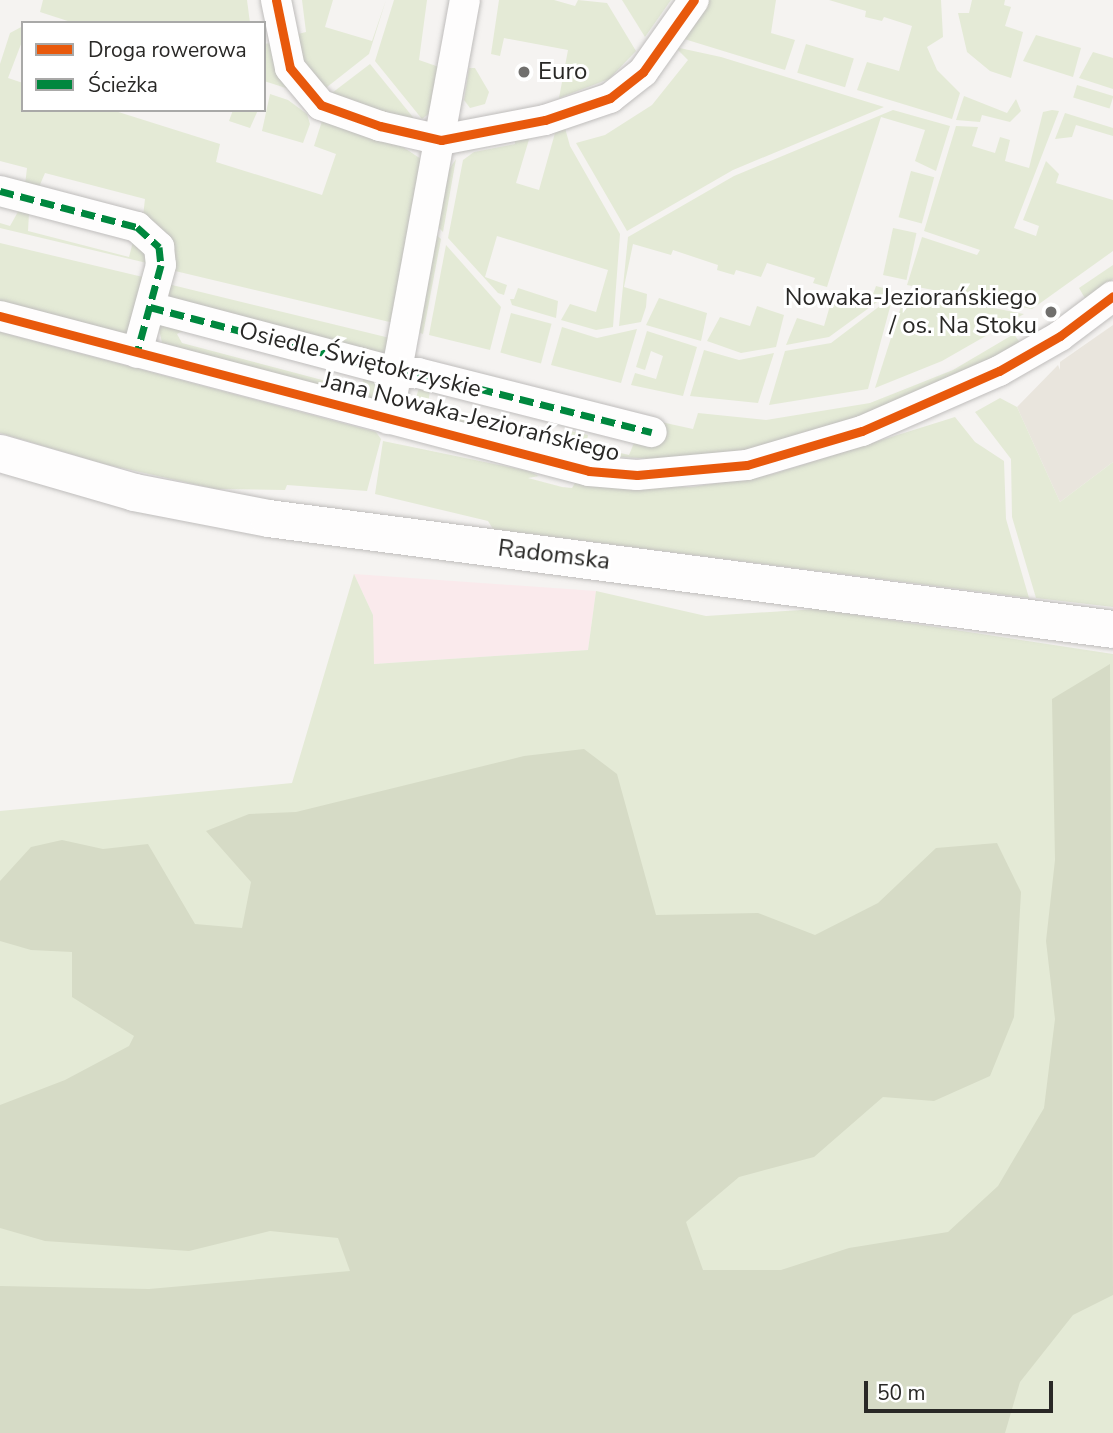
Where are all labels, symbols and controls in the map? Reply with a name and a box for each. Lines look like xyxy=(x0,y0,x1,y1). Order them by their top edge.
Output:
legend xyxy=(21,21,266,112)
text: Droga rowerowa xyxy=(88,36,247,64)
place label: Euro xyxy=(538,58,587,86)
marker: Euro xyxy=(516,64,532,80)
text: Ścieżka xyxy=(88,71,158,99)
place label: Nowaka-Jeziorańskiego / os. Na Stoku xyxy=(785,284,1037,340)
marker: Nowaka-Jeziorańskiego / os. Na Stoku xyxy=(1043,304,1059,320)
street label: Osiedle Świętokrzyskie xyxy=(236,316,484,404)
street label: Jana Nowaka-Jeziorańskiego xyxy=(319,366,623,468)
street label: Radomska xyxy=(496,534,612,576)
scale bar xyxy=(868,1366,1057,1410)
text: 50 m xyxy=(877,1379,926,1407)

